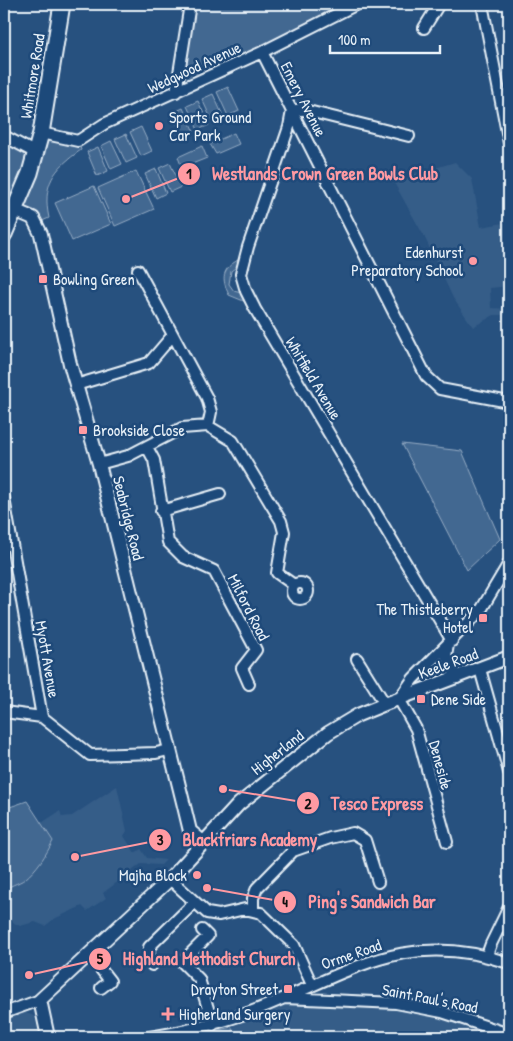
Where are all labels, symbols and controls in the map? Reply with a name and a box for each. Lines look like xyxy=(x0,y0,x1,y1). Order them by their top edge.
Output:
scale bar xyxy=(330,22,440,54)
text: 100 m xyxy=(338,29,371,50)
street label: Whitmore Road xyxy=(14,32,50,120)
street label: Wedgwood Avenue xyxy=(144,36,245,98)
street label: Emery Avenue xyxy=(276,58,333,141)
place label: Sports Ground Car Park xyxy=(169,106,251,146)
marker: Sports Ground Car Park xyxy=(153,120,165,132)
callout: Westlands Crown Green Bowls Club xyxy=(177,158,448,191)
text: Westlands Crown Green Bowls Club xyxy=(212,161,439,186)
text: 1 xyxy=(186,163,192,184)
place label: Edenhurst Preparatory School xyxy=(351,241,464,281)
marker: Edenhurst Preparatory School xyxy=(467,255,479,267)
place label: Bowling Green xyxy=(53,268,135,290)
marker: Bowling Green xyxy=(37,273,49,285)
street label: Whitfield Avenue xyxy=(281,332,348,424)
place label: Brookside Close xyxy=(93,419,185,441)
marker: Brookside Close xyxy=(77,424,89,436)
street label: Seabridge Road xyxy=(108,474,150,562)
street label: Milford Road xyxy=(223,570,275,644)
place label: The Thistleberry Hotel xyxy=(377,598,474,638)
marker: The Thistleberry Hotel xyxy=(477,612,489,624)
street label: Myott Avenue xyxy=(30,619,66,700)
street label: Keele Road xyxy=(415,642,481,684)
place label: Dene Side xyxy=(431,688,486,710)
marker: Dene Side xyxy=(415,693,427,705)
street label: Higherland xyxy=(246,724,308,780)
street label: Deneside xyxy=(424,738,458,793)
callout: Tesco Express xyxy=(296,787,433,820)
text: Tesco Express xyxy=(330,791,423,817)
text: 2 xyxy=(304,793,312,814)
callout: Blackfriars Academy xyxy=(148,823,327,856)
text: Blackfriars Academy xyxy=(183,827,318,853)
text: 3 xyxy=(157,829,164,850)
place label: Majha Block xyxy=(119,864,187,886)
marker: Majha Block xyxy=(191,869,203,881)
callout: Ping's Sandwich Bar xyxy=(273,885,445,918)
text: Ping's Sandwich Bar xyxy=(308,889,436,915)
text: 4 xyxy=(282,891,288,912)
street label: Orme Road xyxy=(318,933,384,975)
callout: Highland Methodist Church xyxy=(88,942,305,975)
text: Highland Methodist Church xyxy=(123,946,296,972)
text: 5 xyxy=(97,948,104,969)
place label: Drayton Street xyxy=(191,978,278,1000)
street label: Saint Paul's Road xyxy=(380,978,480,1018)
marker: Drayton Street xyxy=(282,983,294,995)
place label: Higherland Surgery xyxy=(179,1003,291,1025)
marker: Higherland Surgery xyxy=(161,1007,175,1021)

